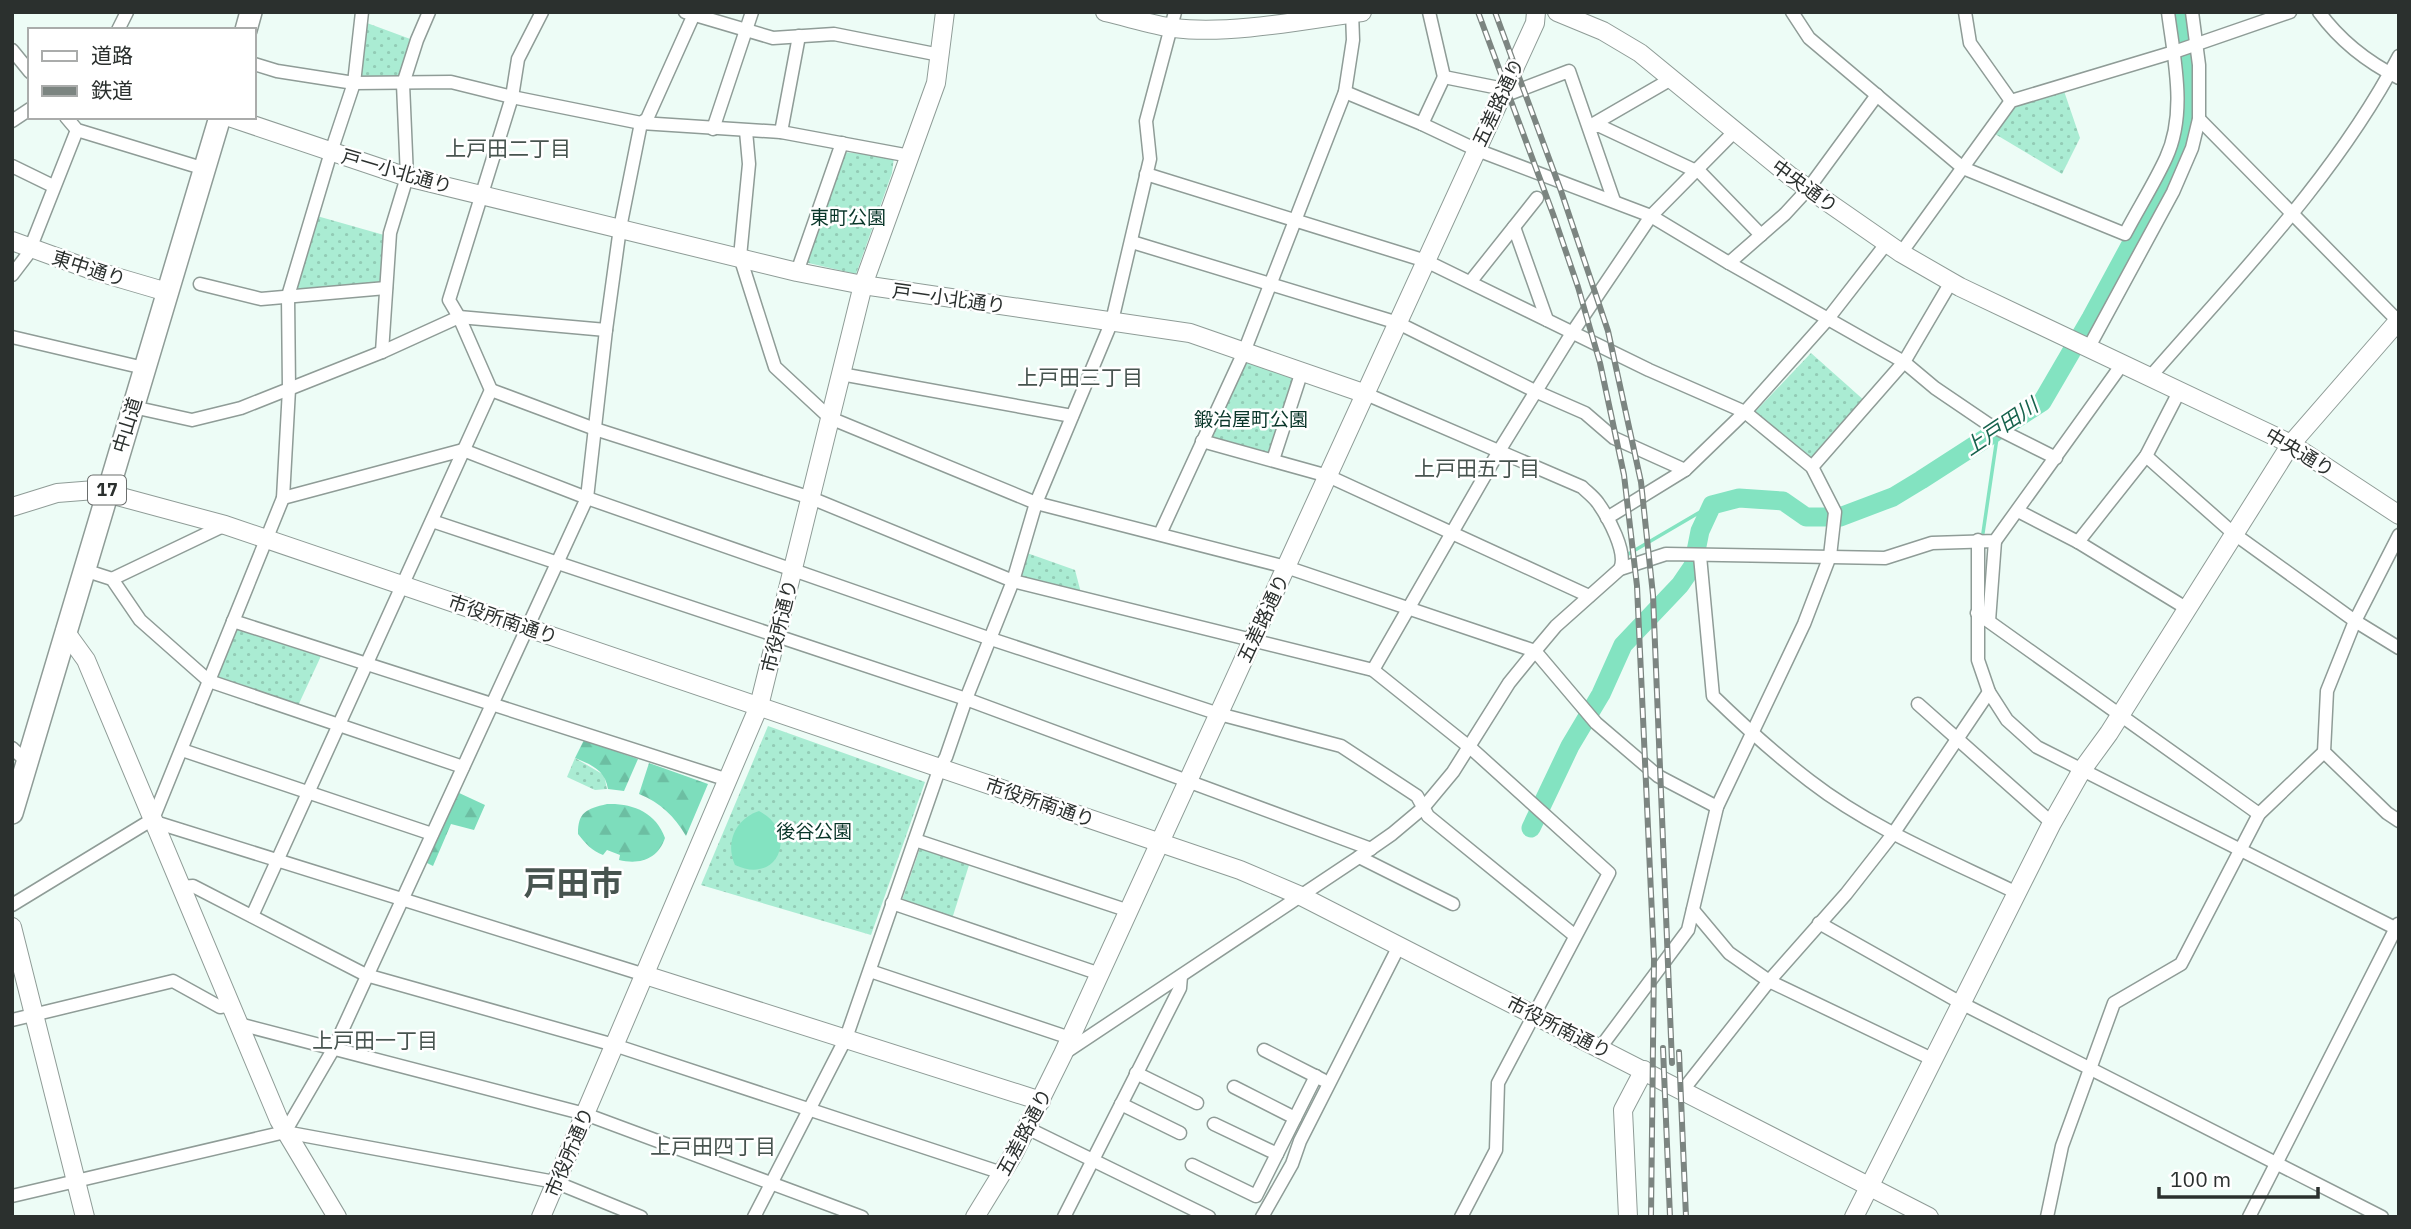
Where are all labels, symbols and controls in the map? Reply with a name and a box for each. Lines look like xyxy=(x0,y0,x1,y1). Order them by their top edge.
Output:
legend xyxy=(28,28,256,119)
text: 道路 xyxy=(91,41,133,69)
street label: 五差路通り xyxy=(1467,54,1529,150)
text: 鉄道 xyxy=(91,76,133,104)
district label: 上戸田二丁目 xyxy=(445,134,571,162)
street label: 戸一小北通り xyxy=(339,144,455,198)
street label: 中央通り xyxy=(1767,154,1843,218)
park label: 東町公園 xyxy=(810,205,886,229)
street label: 東中通り xyxy=(49,245,129,291)
street label: 戸一小北通り xyxy=(891,278,1007,318)
district label: 上戸田三丁目 xyxy=(1017,363,1143,391)
water label: 上戸田川 xyxy=(1958,390,2045,461)
street label: 中山道 xyxy=(107,394,147,456)
park label: 鍛冶屋町公園 xyxy=(1194,407,1308,431)
street label: 中央通り xyxy=(2261,422,2339,482)
district label: 上戸田五丁目 xyxy=(1414,454,1540,482)
road number: 17 xyxy=(88,476,126,504)
street label: 五差路通り xyxy=(1232,570,1294,666)
street label: 市役所通り xyxy=(756,577,802,675)
street label: 市役所南通り xyxy=(445,589,561,649)
street label: 市役所南通り xyxy=(982,772,1098,832)
park label: 後谷公園 xyxy=(776,819,852,843)
district label: 戸田市 xyxy=(524,861,623,904)
street label: 市役所南通り xyxy=(1503,990,1615,1064)
district label: 上戸田一丁目 xyxy=(312,1026,438,1054)
street label: 五差路通り xyxy=(991,1084,1057,1180)
street label: 市役所通り xyxy=(539,1104,599,1200)
district label: 上戸田四丁目 xyxy=(650,1132,776,1160)
scale bar xyxy=(2159,1156,2318,1200)
text: 100 m xyxy=(2170,1165,2231,1193)

